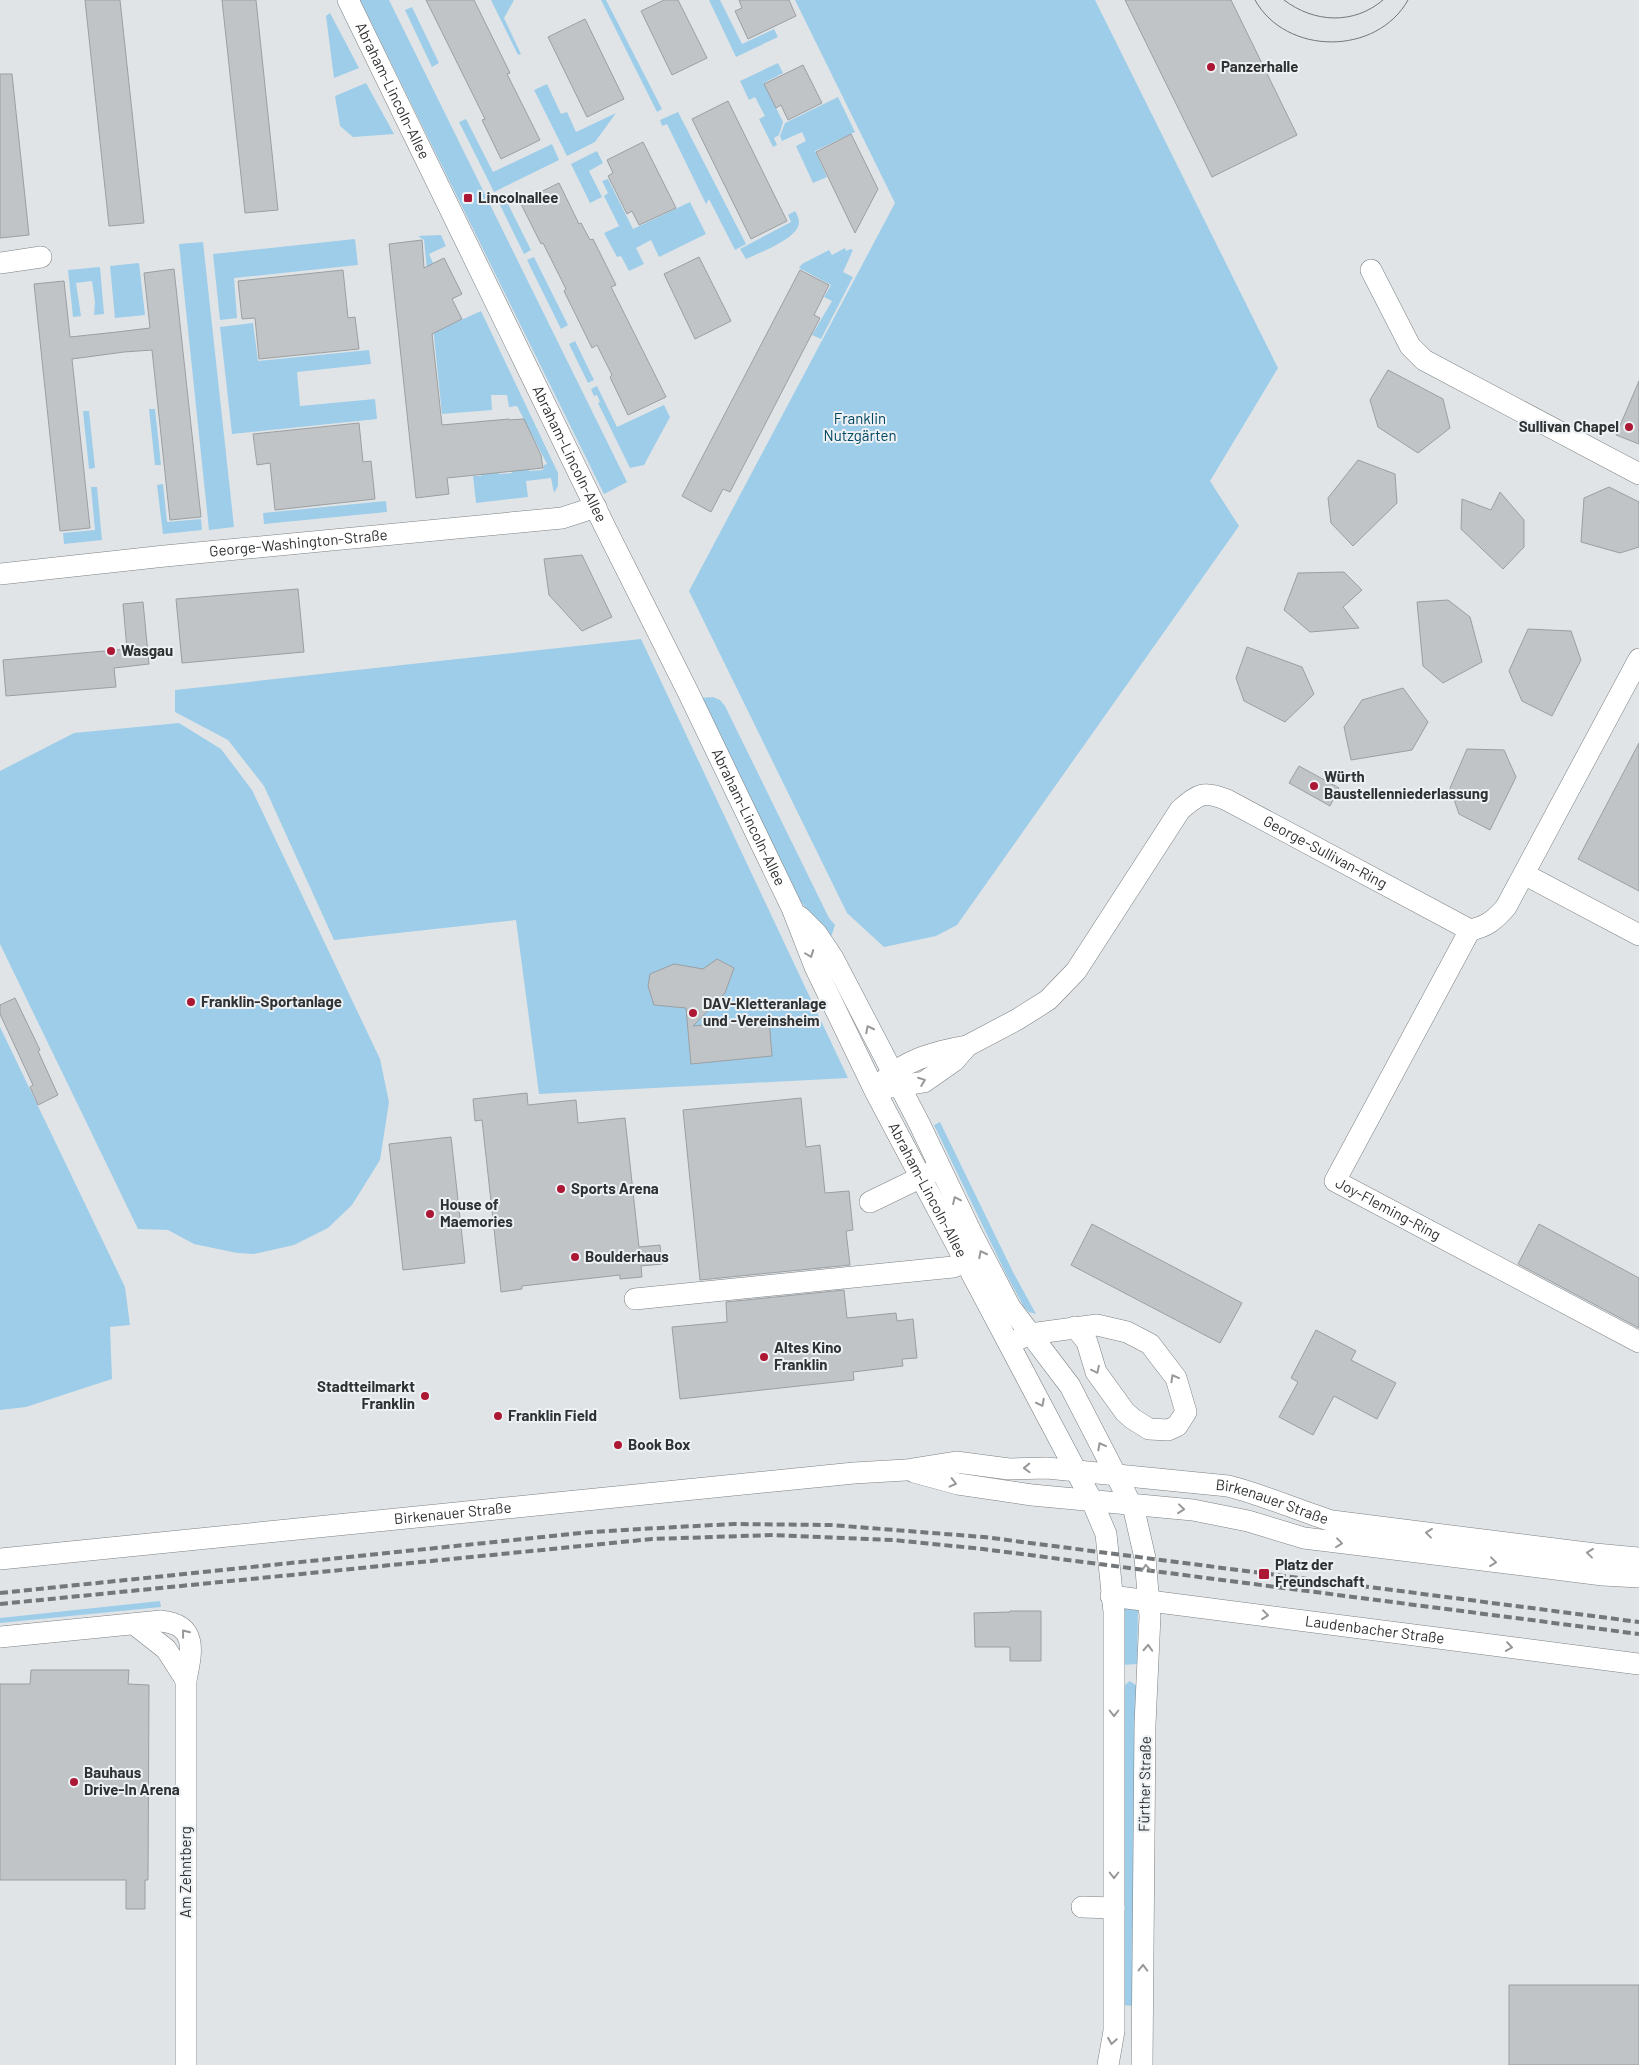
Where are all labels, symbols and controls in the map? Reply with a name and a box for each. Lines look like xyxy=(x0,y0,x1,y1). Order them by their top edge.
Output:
street label: Abraham-Lincoln-Allee xyxy=(352,19,434,162)
place label: Panzerhalle xyxy=(1221,57,1298,75)
marker: Panzerhalle xyxy=(1205,61,1217,73)
place label: Lincolnallee xyxy=(478,188,558,206)
marker: Lincolnallee xyxy=(462,192,474,204)
street label: Abraham-Lincoln-Allee xyxy=(529,382,611,525)
park label: Franklin Nutzgärten xyxy=(824,409,896,444)
place label: Sullivan Chapel xyxy=(1519,417,1619,435)
marker: Sullivan Chapel xyxy=(1623,421,1635,433)
street label: George-Washington-Straße xyxy=(208,525,388,560)
place label: Wasgau xyxy=(121,641,173,659)
marker: Wasgau xyxy=(105,645,117,657)
street label: Abraham-Lincoln-Allee xyxy=(709,745,790,888)
place label: Würth Baustellenniederlassung xyxy=(1324,767,1488,802)
marker: Würth Baustellenniederlassung xyxy=(1308,780,1320,792)
street label: George-Sullivan-Ring xyxy=(1261,811,1391,892)
one-way arrow xyxy=(804,949,814,958)
place label: Franklin-Sportanlage xyxy=(201,992,342,1010)
place label: DAV-Kletteranlage und -Vereinsheim xyxy=(703,994,826,1029)
marker: Franklin-Sportanlage xyxy=(185,996,197,1008)
marker: DAV-Kletteranlage und -Vereinsheim xyxy=(687,1007,699,1019)
one-way arrow xyxy=(865,1026,875,1035)
one-way arrow xyxy=(917,1077,926,1087)
street label: Abraham-Lincoln-Allee xyxy=(885,1119,971,1260)
street label: Joy-Fleming-Ring xyxy=(1333,1173,1444,1243)
place label: Sports Arena xyxy=(571,1179,659,1197)
marker: Sports Arena xyxy=(555,1183,567,1195)
place label: House of Maemories xyxy=(440,1195,513,1230)
one-way arrow xyxy=(952,1196,962,1205)
marker: House of Maemories xyxy=(424,1208,436,1220)
place label: Boulderhaus xyxy=(585,1247,669,1265)
one-way arrow xyxy=(978,1250,988,1259)
marker: Boulderhaus xyxy=(569,1251,581,1263)
place label: Altes Kino Franklin xyxy=(774,1338,842,1373)
marker: Altes Kino Franklin xyxy=(758,1351,770,1363)
one-way arrow xyxy=(1090,1365,1100,1374)
one-way arrow xyxy=(1170,1374,1180,1383)
place label: Stadtteilmarkt Franklin xyxy=(317,1377,415,1412)
marker: Stadtteilmarkt Franklin xyxy=(419,1390,431,1402)
one-way arrow xyxy=(1035,1398,1045,1407)
place label: Franklin Field xyxy=(508,1406,597,1424)
marker: Franklin Field xyxy=(492,1410,504,1422)
place label: Book Box xyxy=(628,1435,690,1453)
marker: Book Box xyxy=(612,1439,624,1451)
one-way arrow xyxy=(1097,1442,1107,1451)
one-way arrow xyxy=(1022,1463,1030,1474)
street label: Birkenauer Straße xyxy=(1215,1475,1331,1527)
one-way arrow xyxy=(949,1477,957,1487)
street label: Birkenauer Straße xyxy=(393,1498,512,1527)
one-way arrow xyxy=(1177,1503,1185,1514)
one-way arrow xyxy=(1425,1528,1433,1539)
one-way arrow xyxy=(1336,1537,1344,1548)
one-way arrow xyxy=(1586,1548,1594,1559)
place label: Platz der Freundschaft xyxy=(1275,1555,1365,1590)
one-way arrow xyxy=(1489,1556,1497,1567)
one-way arrow xyxy=(1140,1564,1151,1572)
marker: Platz der Freundschaft xyxy=(1257,1567,1271,1581)
one-way arrow xyxy=(1261,1609,1269,1620)
street label: Laudenbacher Straße xyxy=(1304,1611,1446,1647)
one-way arrow xyxy=(182,1630,191,1639)
one-way arrow xyxy=(1505,1641,1513,1652)
one-way arrow xyxy=(1142,1644,1153,1652)
one-way arrow xyxy=(1109,1710,1119,1717)
street label: Fürther Straße xyxy=(1134,1736,1154,1832)
place label: Bauhaus Drive-In Arena xyxy=(84,1763,180,1798)
marker: Bauhaus Drive-In Arena xyxy=(68,1776,80,1788)
street label: Am Zehntberg xyxy=(176,1826,194,1918)
one-way arrow xyxy=(1109,1872,1119,1880)
one-way arrow xyxy=(1138,1964,1148,1972)
one-way arrow xyxy=(1108,2037,1118,2045)

